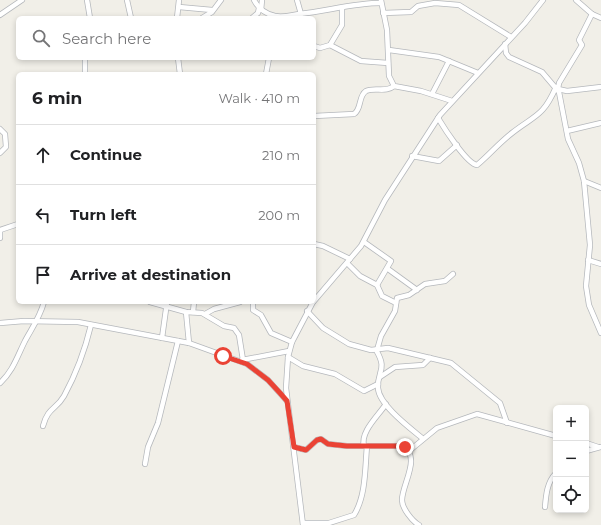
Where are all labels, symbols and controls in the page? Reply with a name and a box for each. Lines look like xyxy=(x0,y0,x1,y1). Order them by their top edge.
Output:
search box xyxy=(16,16,316,60)
icon: search xyxy=(30,27,52,49)
text: Search here xyxy=(62,29,151,48)
text: 6 min xyxy=(32,88,82,108)
text: Walk · 410 m xyxy=(218,90,300,106)
icon: ahead xyxy=(32,144,54,166)
text: Continue xyxy=(70,145,142,164)
text: 210 m xyxy=(262,147,300,163)
icon: left xyxy=(32,204,54,226)
text: Turn left xyxy=(70,205,137,224)
text: 200 m xyxy=(258,207,300,223)
icon: arrive xyxy=(32,264,54,286)
text: Arrive at destination xyxy=(70,265,231,284)
route start xyxy=(214,347,232,365)
map controls xyxy=(553,405,589,513)
button: + xyxy=(553,405,589,441)
route end xyxy=(396,438,414,456)
button: − xyxy=(553,441,589,477)
button: locate xyxy=(553,477,589,513)

